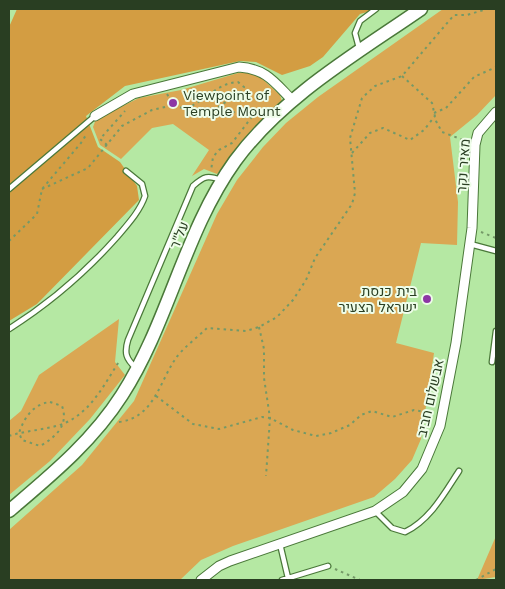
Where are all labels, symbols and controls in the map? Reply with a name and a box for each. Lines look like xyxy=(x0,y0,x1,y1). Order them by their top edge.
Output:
place label: Viewpoint of Temple Mount xyxy=(183,87,281,119)
marker: Viewpoint of Temple Mount xyxy=(167,97,179,109)
street label: מאיר נקר xyxy=(453,138,473,194)
street label: על"ר xyxy=(166,219,192,251)
place label: בית כנסת ישראל הצעיר xyxy=(339,283,418,315)
marker: בית כנסת ישראל הצעיר xyxy=(421,293,433,305)
street label: אבשלום חביב xyxy=(413,357,447,439)

